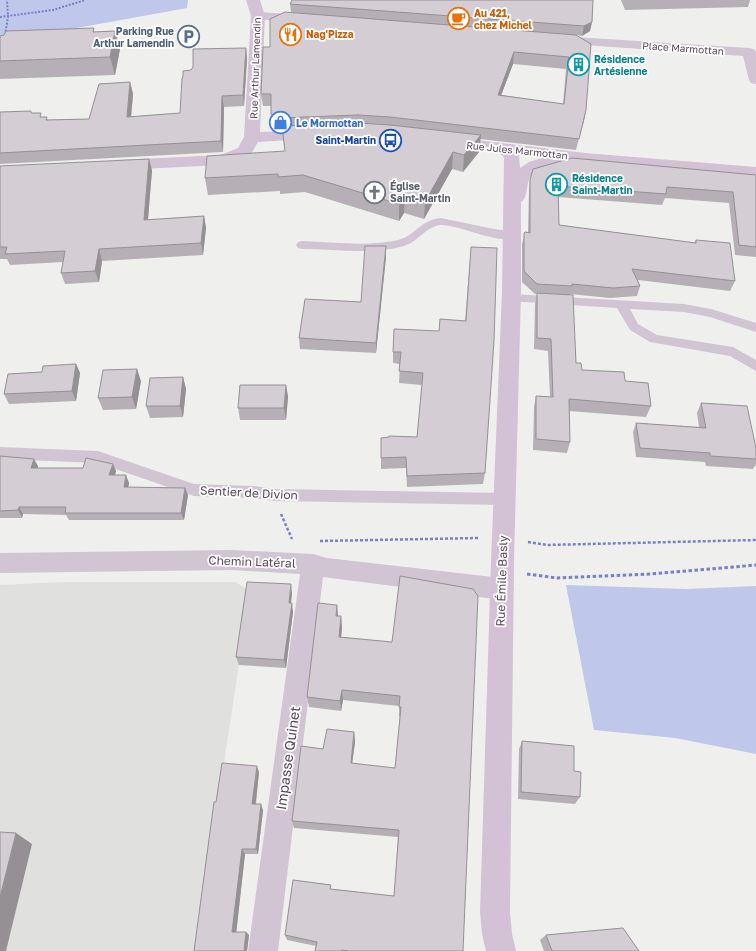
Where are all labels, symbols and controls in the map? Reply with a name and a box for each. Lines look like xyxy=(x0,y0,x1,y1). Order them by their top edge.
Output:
cafe icon: Au 421, chez Michel xyxy=(445,6,471,32)
place label: Au 421, chez Michel xyxy=(474,7,533,31)
street label: Rue Arthur Lamendin xyxy=(247,17,263,119)
restaurant icon: Nag'Pizza xyxy=(278,21,304,47)
parking icon: Parking Rue Arthur Lamendin xyxy=(176,24,202,50)
place label: Parking Rue Arthur Lamendin xyxy=(93,25,174,49)
place label: Nag'Pizza xyxy=(306,28,354,40)
street label: Place Marmottan xyxy=(642,39,724,57)
building icon: Résidence Artésienne xyxy=(566,52,592,78)
place label: Résidence Artésienne xyxy=(594,53,647,77)
shop icon: Le Mormottan xyxy=(268,110,294,136)
place label: Le Mormottan xyxy=(296,117,363,129)
bus stop icon: Saint-Martin xyxy=(378,127,404,153)
place label: Saint-Martin xyxy=(315,134,376,146)
street label: Rue Jules Marmottan xyxy=(466,139,568,161)
building icon: Résidence Saint-Martin xyxy=(544,171,570,197)
place label: Résidence Saint-Martin xyxy=(572,172,633,196)
church icon: Église Saint-Martin xyxy=(361,179,387,205)
place label: Église Saint-Martin xyxy=(390,180,451,204)
street label: Sentier de Divion xyxy=(200,482,298,503)
street label: Rue Émile Basly xyxy=(492,535,511,627)
street label: Chemin Latéral xyxy=(208,552,296,571)
street label: Impasse Quinet xyxy=(272,705,303,811)

